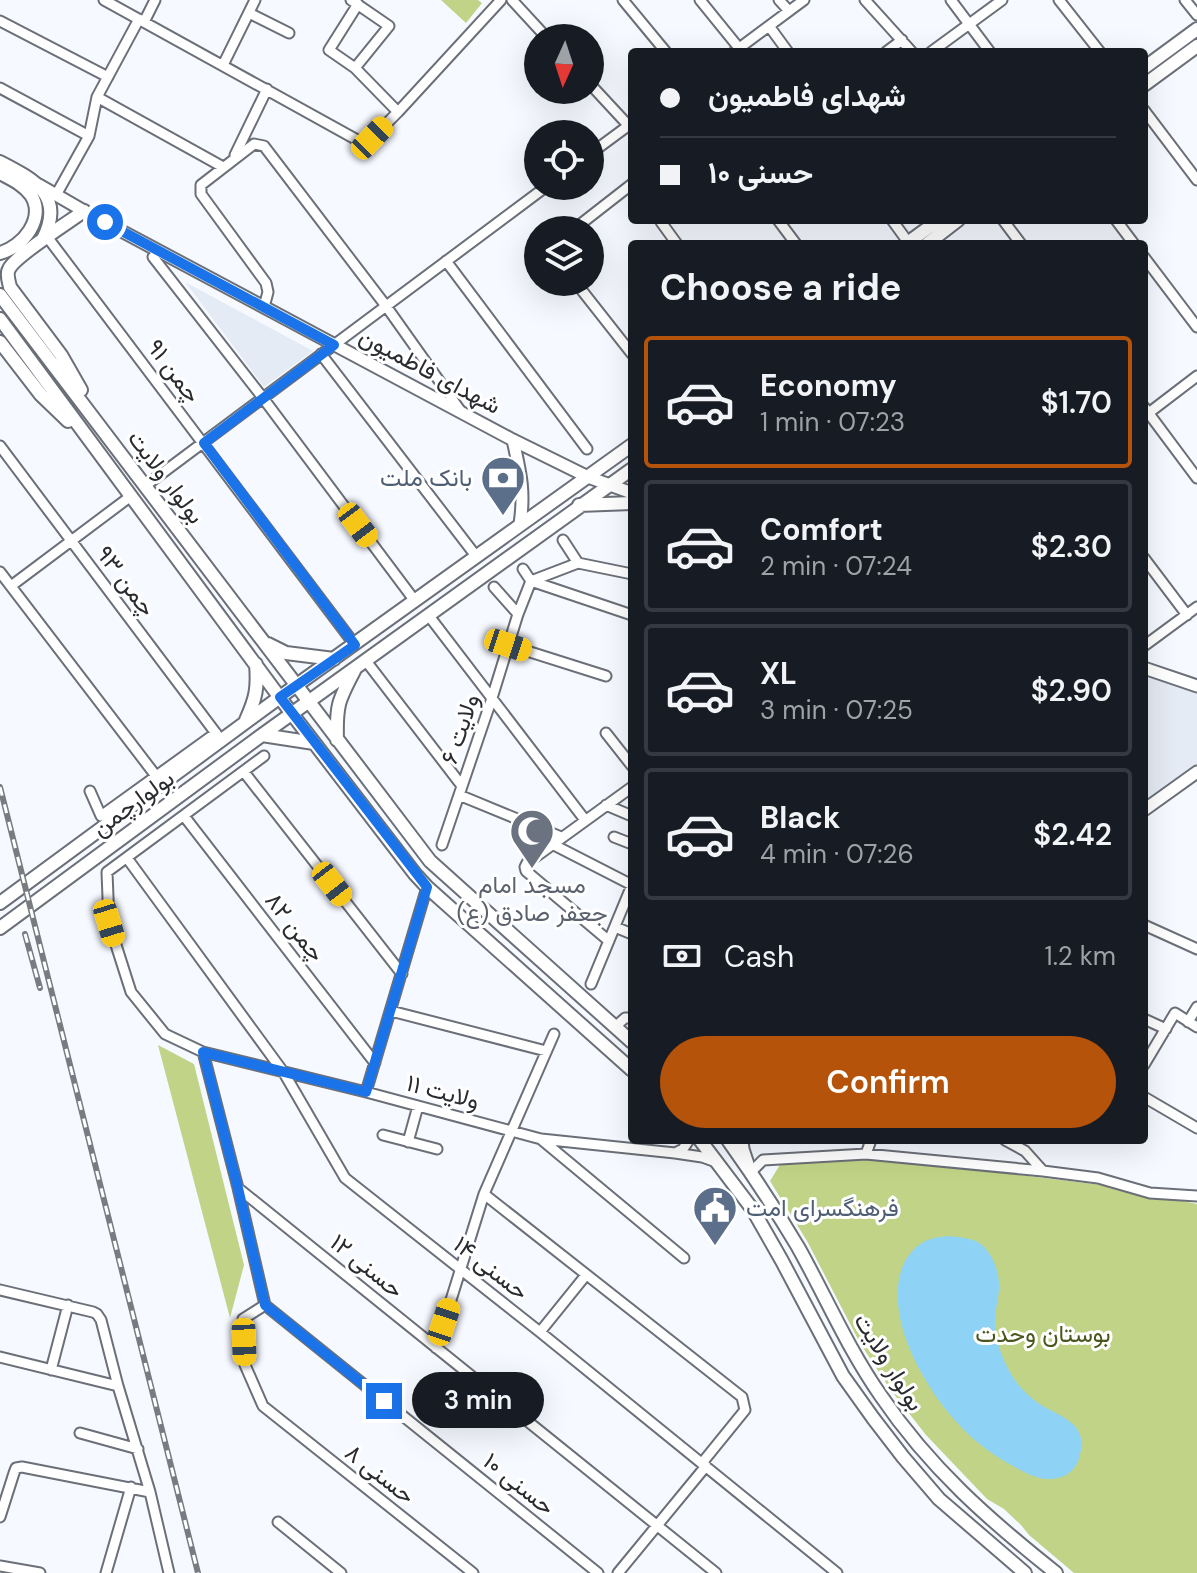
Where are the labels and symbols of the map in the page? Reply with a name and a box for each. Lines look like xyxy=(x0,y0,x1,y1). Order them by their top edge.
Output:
north arrow xyxy=(524,24,604,104)
car xyxy=(347,112,397,164)
route start xyxy=(87,204,123,240)
street label: شهدای فاطمیون xyxy=(354,320,506,421)
street label: چمن ۹۱ xyxy=(140,333,208,409)
street label: بولوار ولایت xyxy=(121,424,212,530)
bank icon: بانک ملت xyxy=(479,454,527,517)
place label: بانک ملت xyxy=(380,462,472,493)
car xyxy=(334,499,382,551)
street label: چمن ۹۳ xyxy=(89,539,163,623)
car xyxy=(481,626,535,664)
street label: ولایت ۶ xyxy=(433,690,486,768)
street label: بولوارچمن xyxy=(85,762,181,844)
mosque icon: مسجد امام جعفر صادق (ع) xyxy=(508,807,556,870)
car xyxy=(308,858,356,910)
place label: مسجد امام جعفر صادق (ع) xyxy=(456,869,608,929)
street label: چمن ۸۲ xyxy=(258,886,332,968)
car xyxy=(91,897,127,949)
street label: ولایت ۱۱ xyxy=(403,1067,483,1116)
public building icon: فرهنگسرای امت xyxy=(691,1184,739,1247)
place label: فرهنگسرای امت xyxy=(746,1192,899,1223)
street label: حسنی ۱۲ xyxy=(324,1227,410,1305)
street label: حسنی ۱۴ xyxy=(447,1229,535,1307)
car xyxy=(425,1295,463,1349)
street label: بولوار ولایت xyxy=(847,1307,932,1416)
car xyxy=(231,1318,257,1366)
park label: بوستان وحدت xyxy=(975,1318,1111,1349)
callout: 3 min xyxy=(412,1373,544,1429)
route end xyxy=(366,1383,402,1419)
street label: حسنی ۸ xyxy=(339,1437,422,1511)
street label: حسنی ۱۰ xyxy=(477,1445,561,1522)

